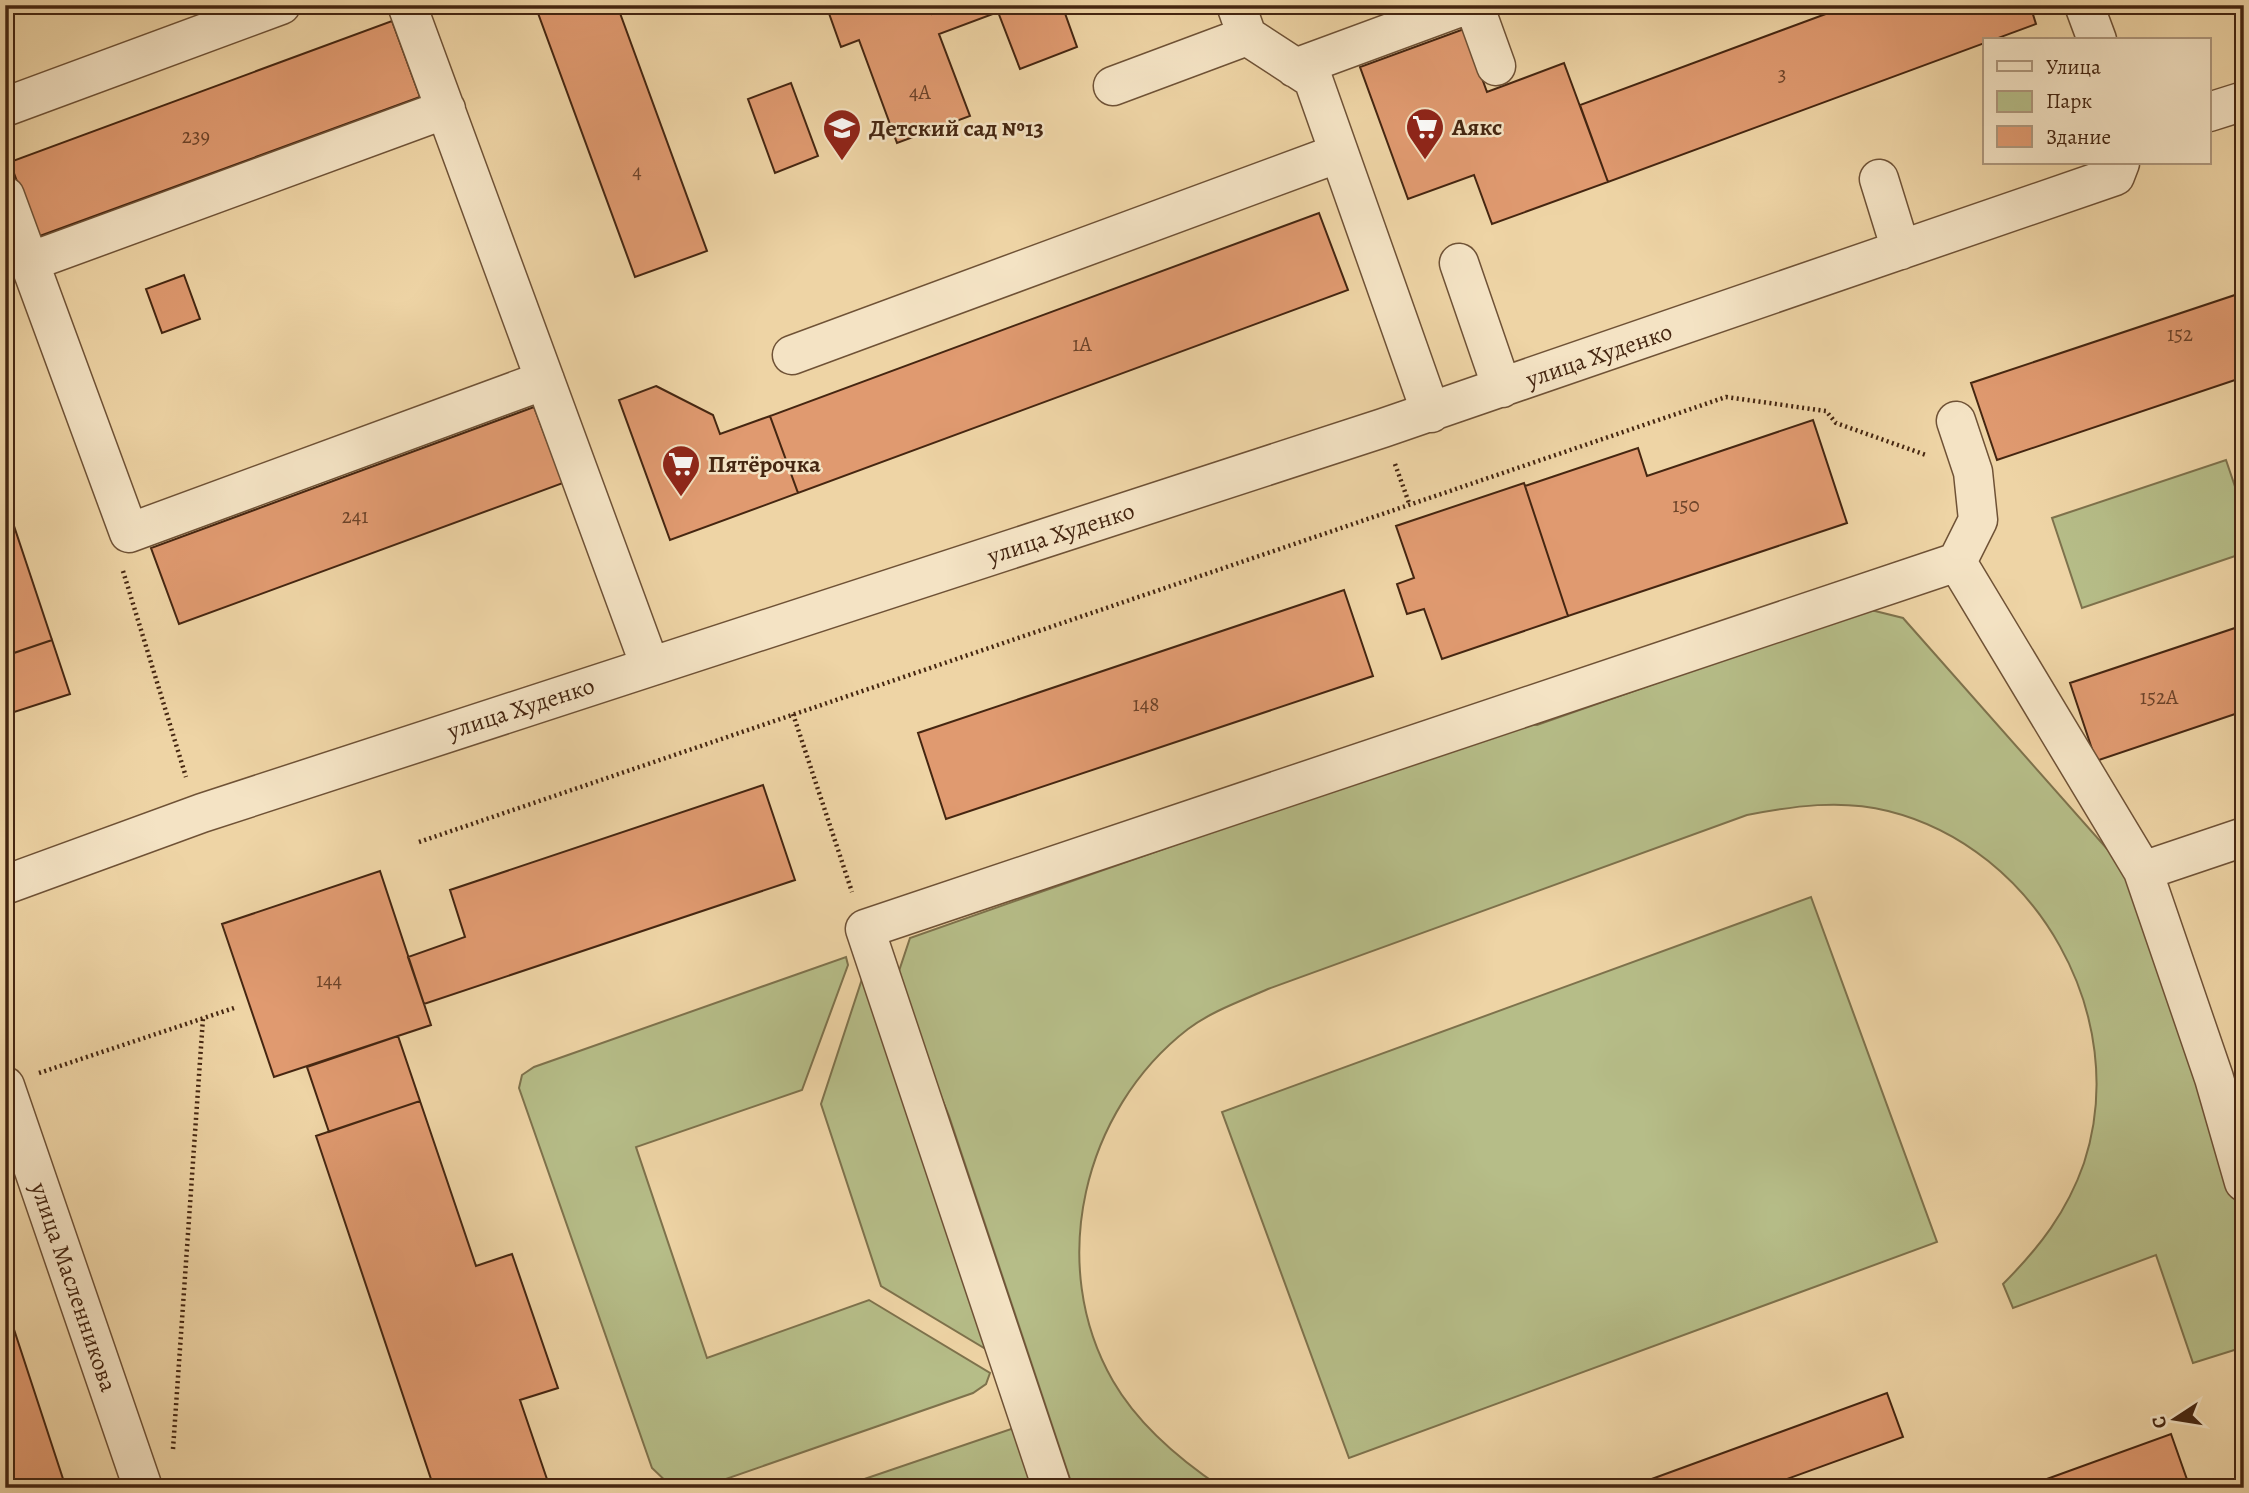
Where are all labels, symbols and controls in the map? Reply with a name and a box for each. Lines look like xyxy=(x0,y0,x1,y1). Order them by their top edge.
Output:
legend xyxy=(1983,38,2210,164)
text: Улица xyxy=(2046,53,2101,81)
house number: 3 xyxy=(1778,60,1786,88)
house number: 4А xyxy=(909,78,932,106)
text: Парк xyxy=(2046,87,2092,115)
supermarket icon: Аякс xyxy=(1404,106,1446,161)
school or university icon: Детский сад №13 xyxy=(821,107,863,162)
place label: Аякс xyxy=(1451,111,1502,143)
place label: Детский сад №13 xyxy=(869,112,1044,144)
house number: 239 xyxy=(182,122,210,150)
text: Здание xyxy=(2046,123,2111,151)
house number: 4 xyxy=(632,157,642,185)
street label: улица Худенко xyxy=(1521,315,1676,395)
house number: 152 xyxy=(2167,320,2193,348)
house number: 1А xyxy=(1072,330,1092,358)
supermarket icon: Пятёрочка xyxy=(660,443,702,498)
place label: Пятёрочка xyxy=(708,448,821,480)
house number: 150 xyxy=(1672,491,1700,519)
street label: улица Худенко xyxy=(982,494,1139,572)
house number: 241 xyxy=(342,502,368,530)
street label: улица Худенко xyxy=(442,669,599,747)
house number: 152А xyxy=(2140,683,2179,711)
house number: 148 xyxy=(1133,690,1159,718)
house number: 144 xyxy=(316,966,342,994)
street label: улица Масленникова xyxy=(23,1177,125,1396)
north arrow xyxy=(2140,1384,2210,1454)
text: С xyxy=(2145,1414,2173,1431)

